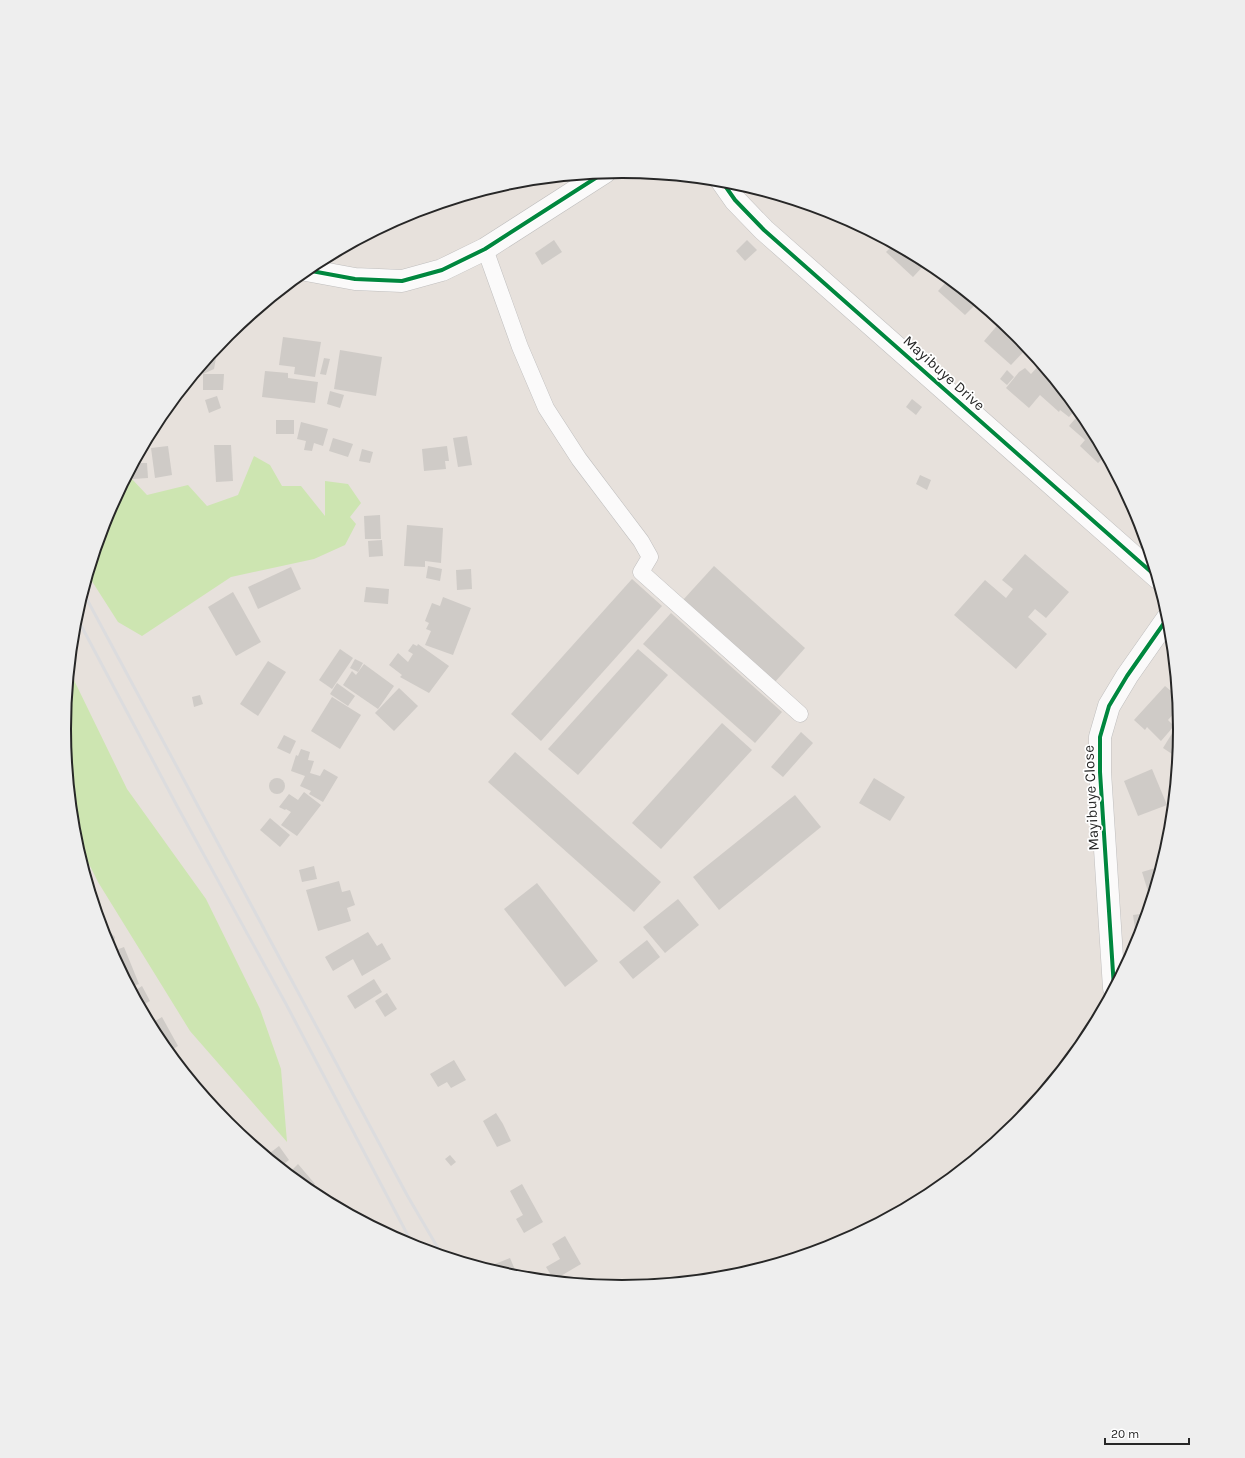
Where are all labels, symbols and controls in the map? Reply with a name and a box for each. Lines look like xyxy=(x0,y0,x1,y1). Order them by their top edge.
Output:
street label: Mayibuye Drive xyxy=(899,332,989,414)
street label: Mayibuye Close xyxy=(1079,745,1103,851)
scale bar xyxy=(1105,1420,1189,1446)
text: 20 m xyxy=(1111,1427,1139,1441)

